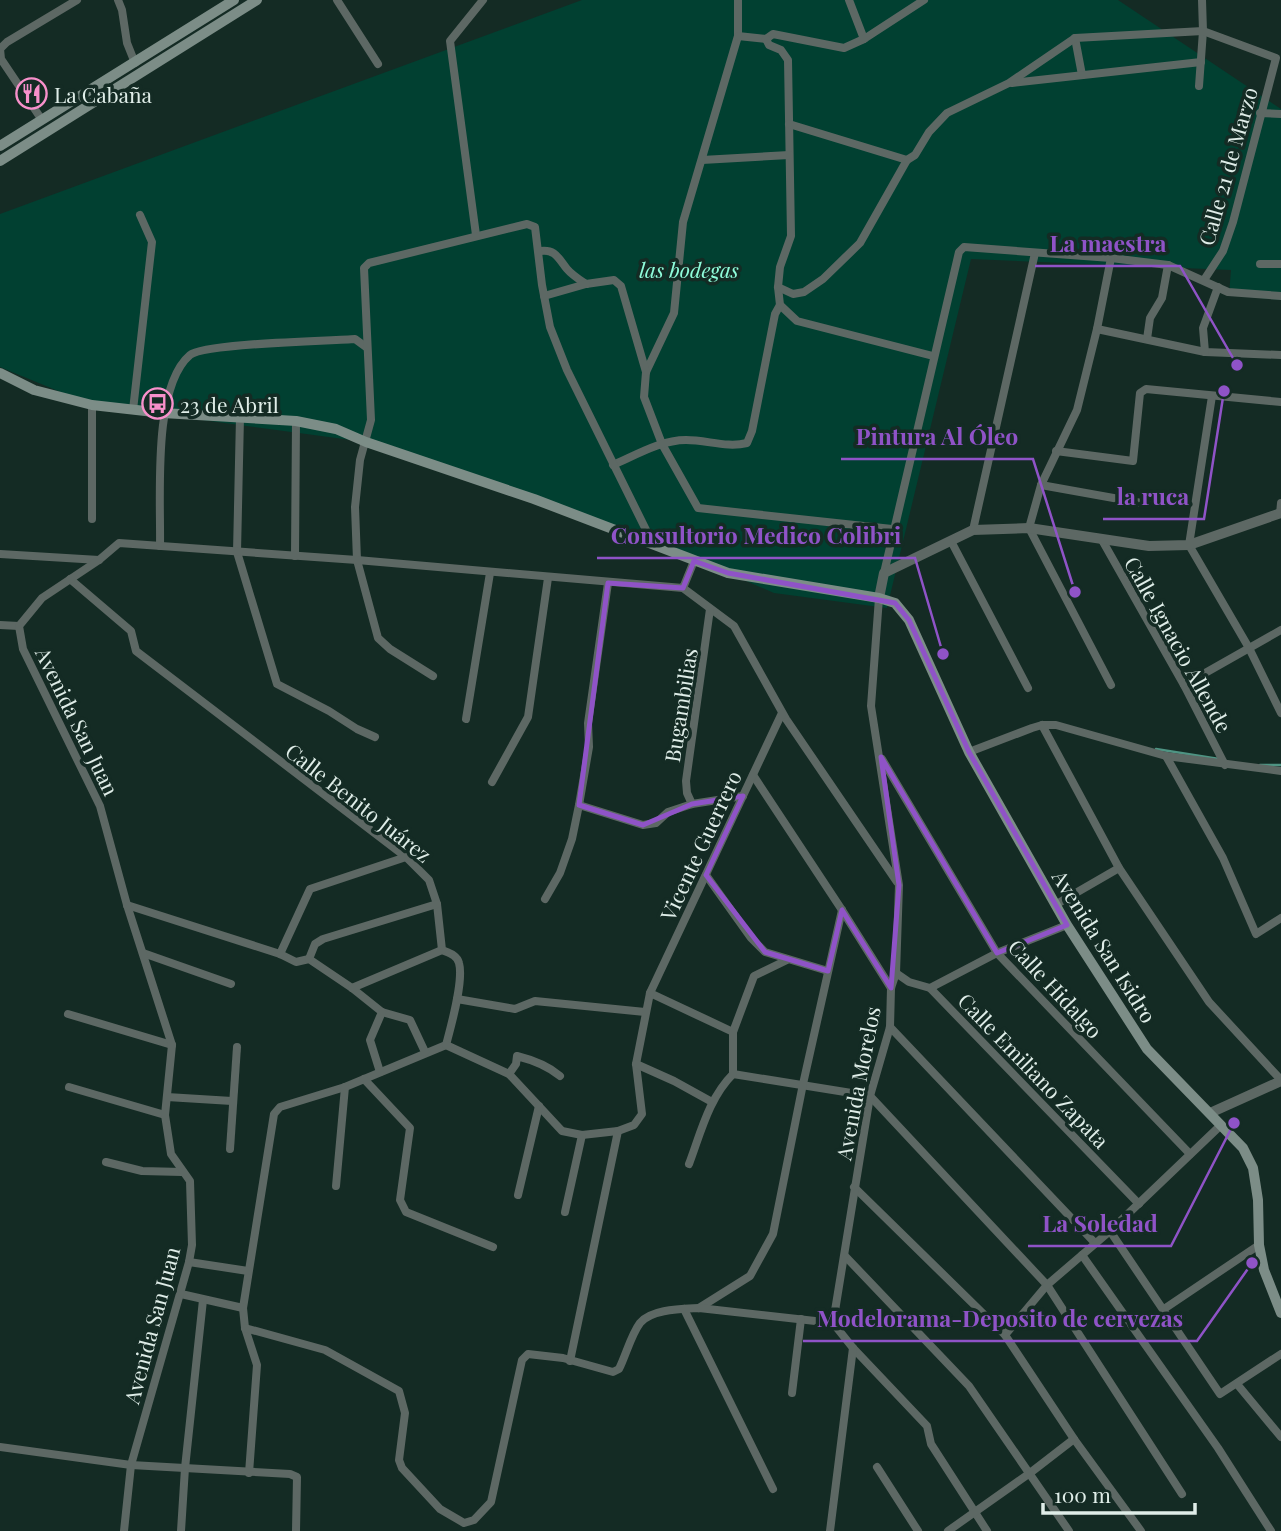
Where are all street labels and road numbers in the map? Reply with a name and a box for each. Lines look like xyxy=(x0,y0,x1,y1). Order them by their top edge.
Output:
street label: Calle 21 de Marzo xyxy=(1191,84,1263,248)
street label: Calle Ignacio Allende xyxy=(1119,551,1239,737)
street label: Avenida San Juan xyxy=(30,641,126,800)
street label: Bugambilias xyxy=(657,646,703,764)
street label: Calle Benito Juárez xyxy=(280,736,438,868)
street label: Vicente Guerrero xyxy=(653,766,747,925)
street label: Avenida San Isidro xyxy=(1046,864,1163,1028)
street label: Calle Hidalgo xyxy=(1003,932,1109,1044)
street label: Calle Emiliano Zapata xyxy=(953,986,1116,1154)
street label: Avenida Morelos xyxy=(828,1004,886,1163)
street label: Avenida San Juan xyxy=(116,1243,186,1408)

